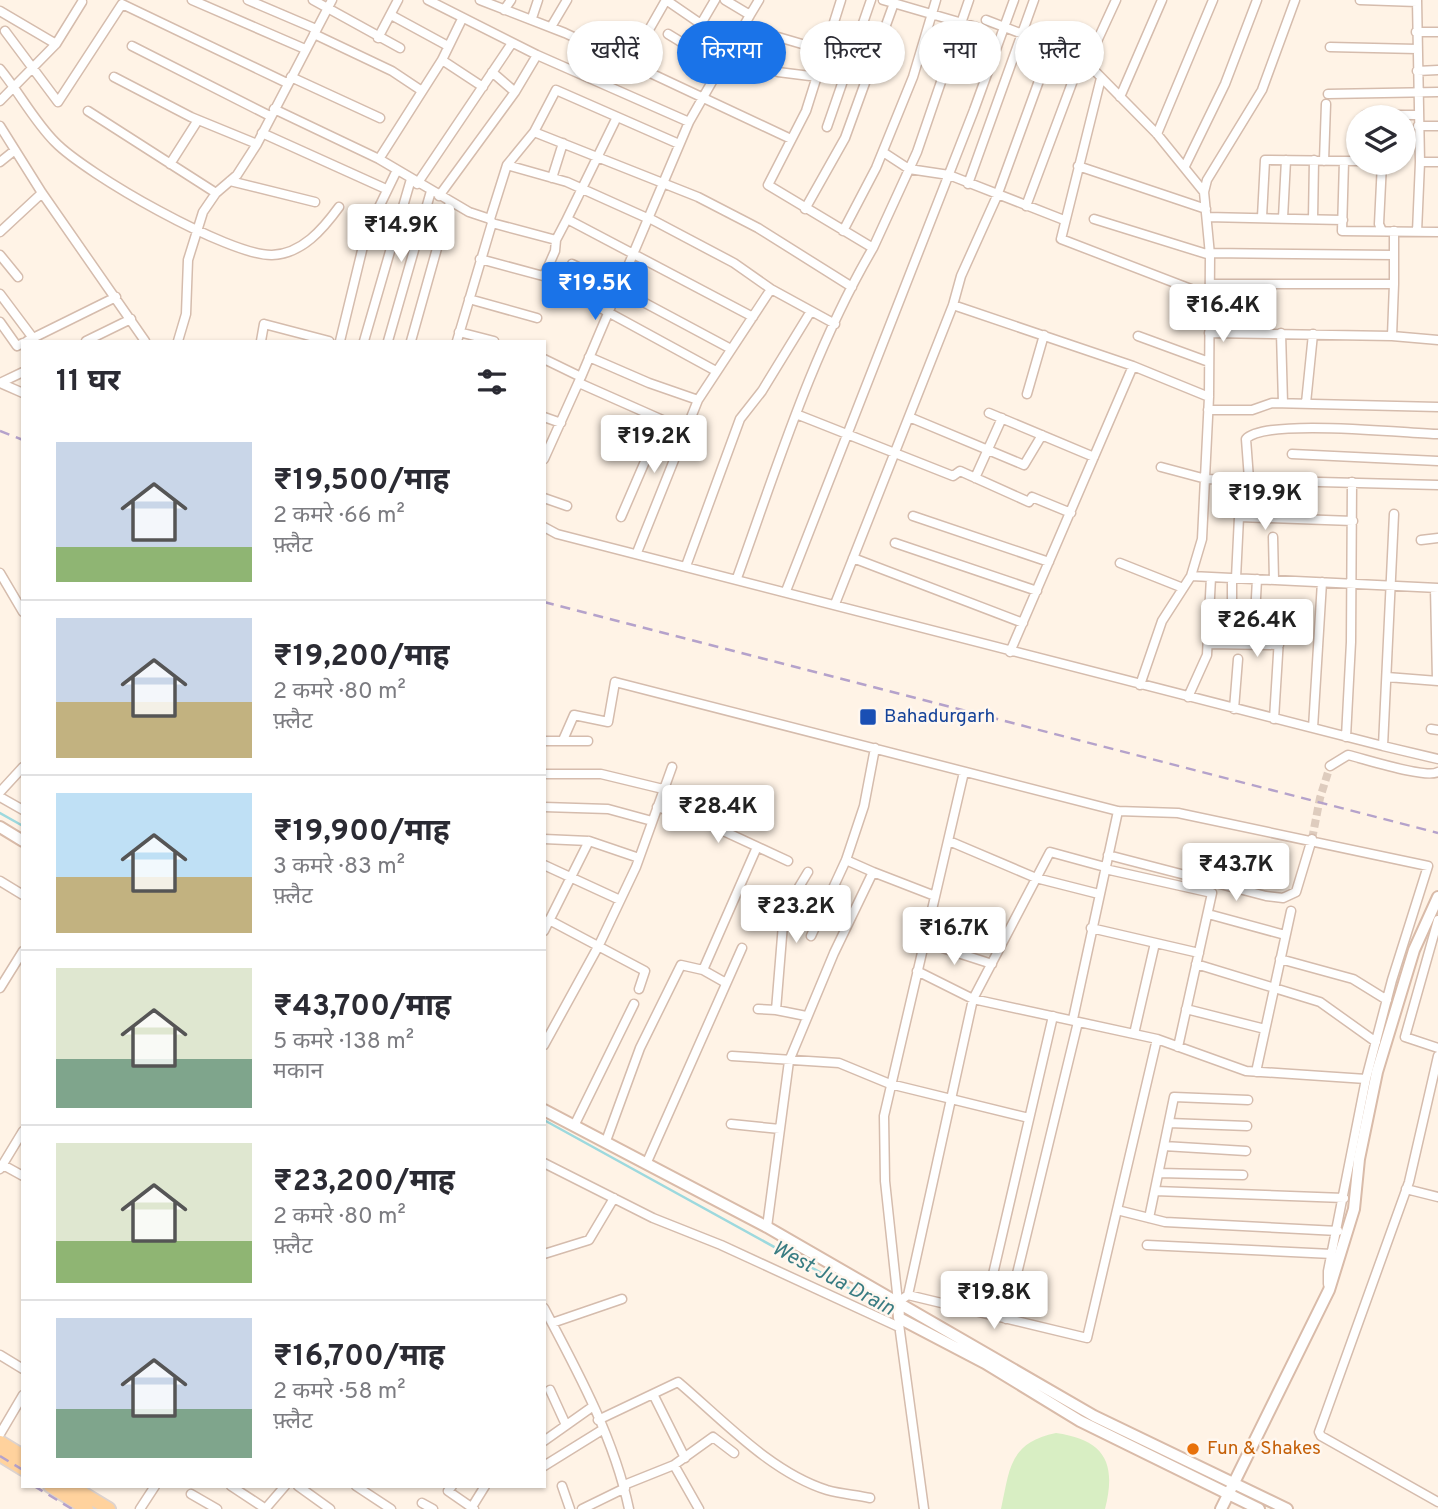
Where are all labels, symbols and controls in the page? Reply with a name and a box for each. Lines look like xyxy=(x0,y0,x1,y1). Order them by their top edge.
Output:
chip: खरीदें xyxy=(567,21,663,84)
chip: किराया xyxy=(677,21,786,84)
chip: फ़िल्टर xyxy=(800,21,905,84)
chip: नया xyxy=(919,21,1001,84)
chip: फ़्लैट xyxy=(1015,21,1104,84)
map controls xyxy=(1346,105,1416,175)
button: layers xyxy=(1346,105,1416,175)
pin: ₹14.9K xyxy=(344,204,458,264)
text: ₹14.9K xyxy=(363,212,439,241)
pin: ₹19.5K xyxy=(538,262,652,322)
text: ₹19.5K xyxy=(558,270,632,299)
pin: ₹16.4K xyxy=(1166,284,1280,344)
text: ₹16.4K xyxy=(1185,292,1261,321)
icon: filters xyxy=(473,363,511,401)
text: 11 घर xyxy=(56,364,120,401)
pin: ₹19.2K xyxy=(597,416,711,475)
text: ₹19.2K xyxy=(617,423,691,452)
text: ₹19,500/माह xyxy=(273,463,449,500)
icon: home xyxy=(112,470,196,554)
pin: ₹19.9K xyxy=(1208,472,1322,532)
text: ₹19.9K xyxy=(1228,480,1302,509)
text: 2 कमरे · 66 m² xyxy=(273,502,405,531)
text: फ़्लैट xyxy=(273,532,313,561)
pin: ₹26.4K xyxy=(1200,600,1314,659)
text: ₹26.4K xyxy=(1217,607,1297,636)
text: ₹19,200/माह xyxy=(273,639,450,676)
icon: home xyxy=(112,646,196,730)
text: 2 कमरे · 80 m² xyxy=(273,678,406,707)
place label: Bahadurgarh xyxy=(884,705,995,729)
marker: Bahadurgarh xyxy=(858,707,878,727)
text: फ़्लैट xyxy=(273,708,313,737)
pin: ₹28.4K xyxy=(661,786,775,845)
text: ₹28.4K xyxy=(678,793,758,822)
text: ₹19,900/माह xyxy=(273,814,450,851)
icon: home xyxy=(112,821,196,905)
pin: ₹43.7K xyxy=(1179,844,1293,903)
text: ₹43.7K xyxy=(1198,851,1274,880)
text: 3 कमरे · 83 m² xyxy=(273,853,405,882)
text: फ़्लैट xyxy=(273,883,313,912)
pin: ₹23.2K xyxy=(739,886,853,945)
text: ₹23.2K xyxy=(757,893,835,922)
pin: ₹16.7K xyxy=(897,908,1011,967)
text: ₹16.7K xyxy=(919,915,989,944)
text: ₹43,700/माह xyxy=(273,989,451,1026)
icon: home xyxy=(112,996,196,1080)
text: 5 कमरे · 138 m² xyxy=(273,1028,414,1057)
text: मकान xyxy=(273,1058,323,1087)
text: ₹23,200/माह xyxy=(273,1164,455,1201)
icon: home xyxy=(112,1171,196,1255)
text: 2 कमरे · 80 m² xyxy=(273,1203,406,1232)
text: फ़्लैट xyxy=(273,1233,313,1262)
water label: West Jua Drain xyxy=(767,1235,900,1323)
pin: ₹19.8K xyxy=(937,1272,1051,1331)
text: ₹19.8K xyxy=(957,1279,1031,1308)
text: ₹16,700/माह xyxy=(273,1339,445,1376)
icon: home xyxy=(112,1346,196,1430)
text: 2 कमरे · 58 m² xyxy=(273,1378,406,1407)
text: फ़्लैट xyxy=(273,1408,313,1437)
place label: Fun & Shakes xyxy=(1207,1437,1321,1461)
marker: Fun & Shakes xyxy=(1185,1441,1201,1457)

